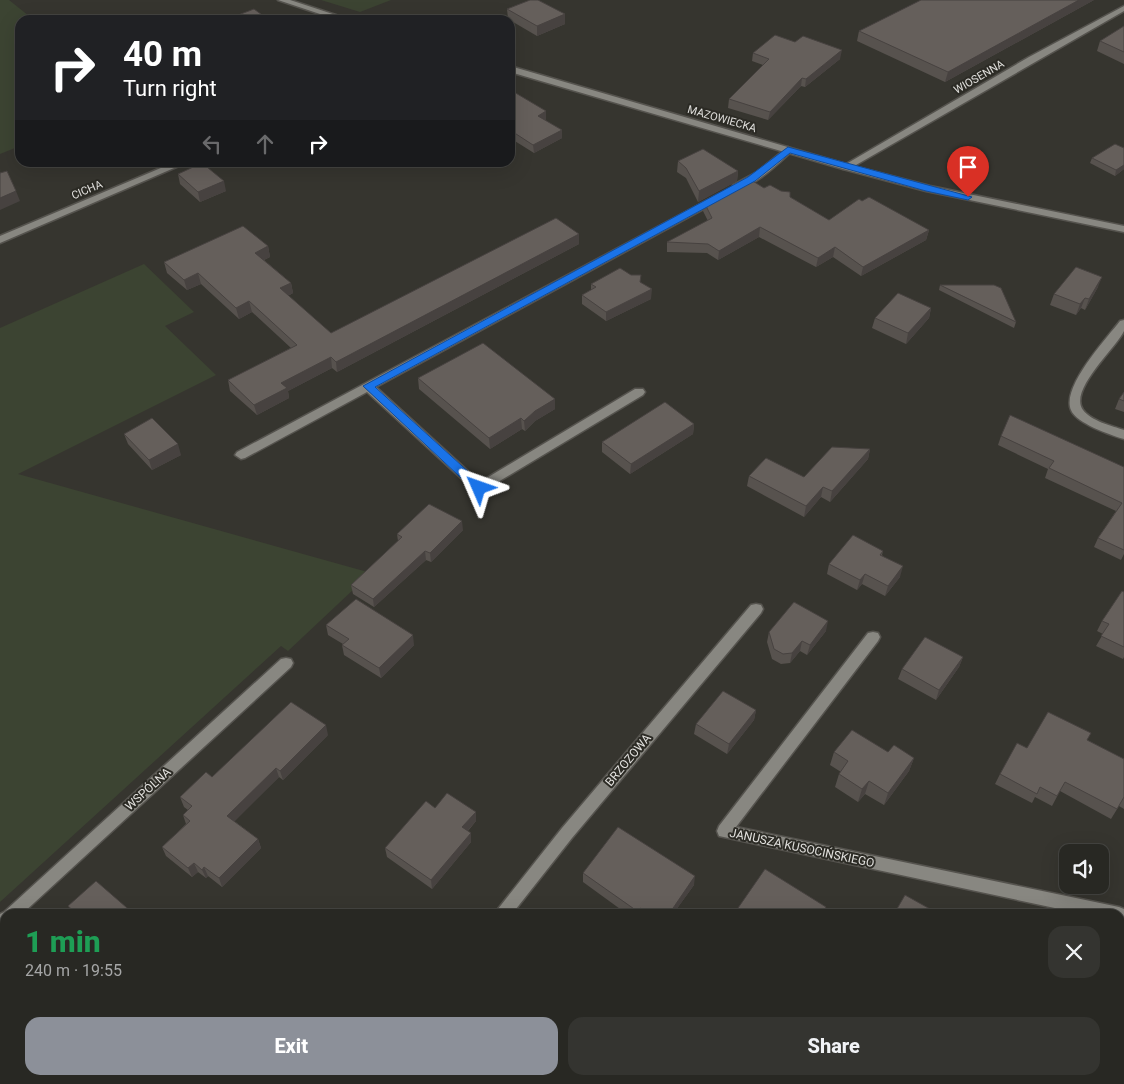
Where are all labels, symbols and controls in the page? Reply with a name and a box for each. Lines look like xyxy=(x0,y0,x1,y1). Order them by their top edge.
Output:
text: 40 m xyxy=(123,34,202,75)
icon: right xyxy=(40,35,105,100)
street label: WIOSENNA xyxy=(951,57,1007,97)
text: Turn right xyxy=(123,76,217,101)
street label: MAZOWIECKA xyxy=(686,103,759,135)
icon: left xyxy=(198,130,226,158)
icon: ahead xyxy=(251,130,279,158)
icon: right xyxy=(304,130,332,158)
pin xyxy=(947,146,989,197)
icon: arrive xyxy=(954,153,982,181)
street label: CICHA xyxy=(70,177,105,202)
position arrow xyxy=(452,461,504,513)
street label: BRZOZOWA xyxy=(602,731,654,789)
street label: WSPÓLNA xyxy=(122,764,174,813)
street label: JANUSZA KUSOCIŃSKIEGO xyxy=(728,825,876,870)
map controls xyxy=(1059,844,1109,894)
button: sound xyxy=(1059,844,1109,894)
text: 1 min xyxy=(25,924,101,959)
button: close xyxy=(1048,926,1100,978)
text: 240 m · 19:55 xyxy=(25,961,122,980)
button: Exit xyxy=(25,1017,558,1075)
button: Share xyxy=(568,1017,1100,1075)

